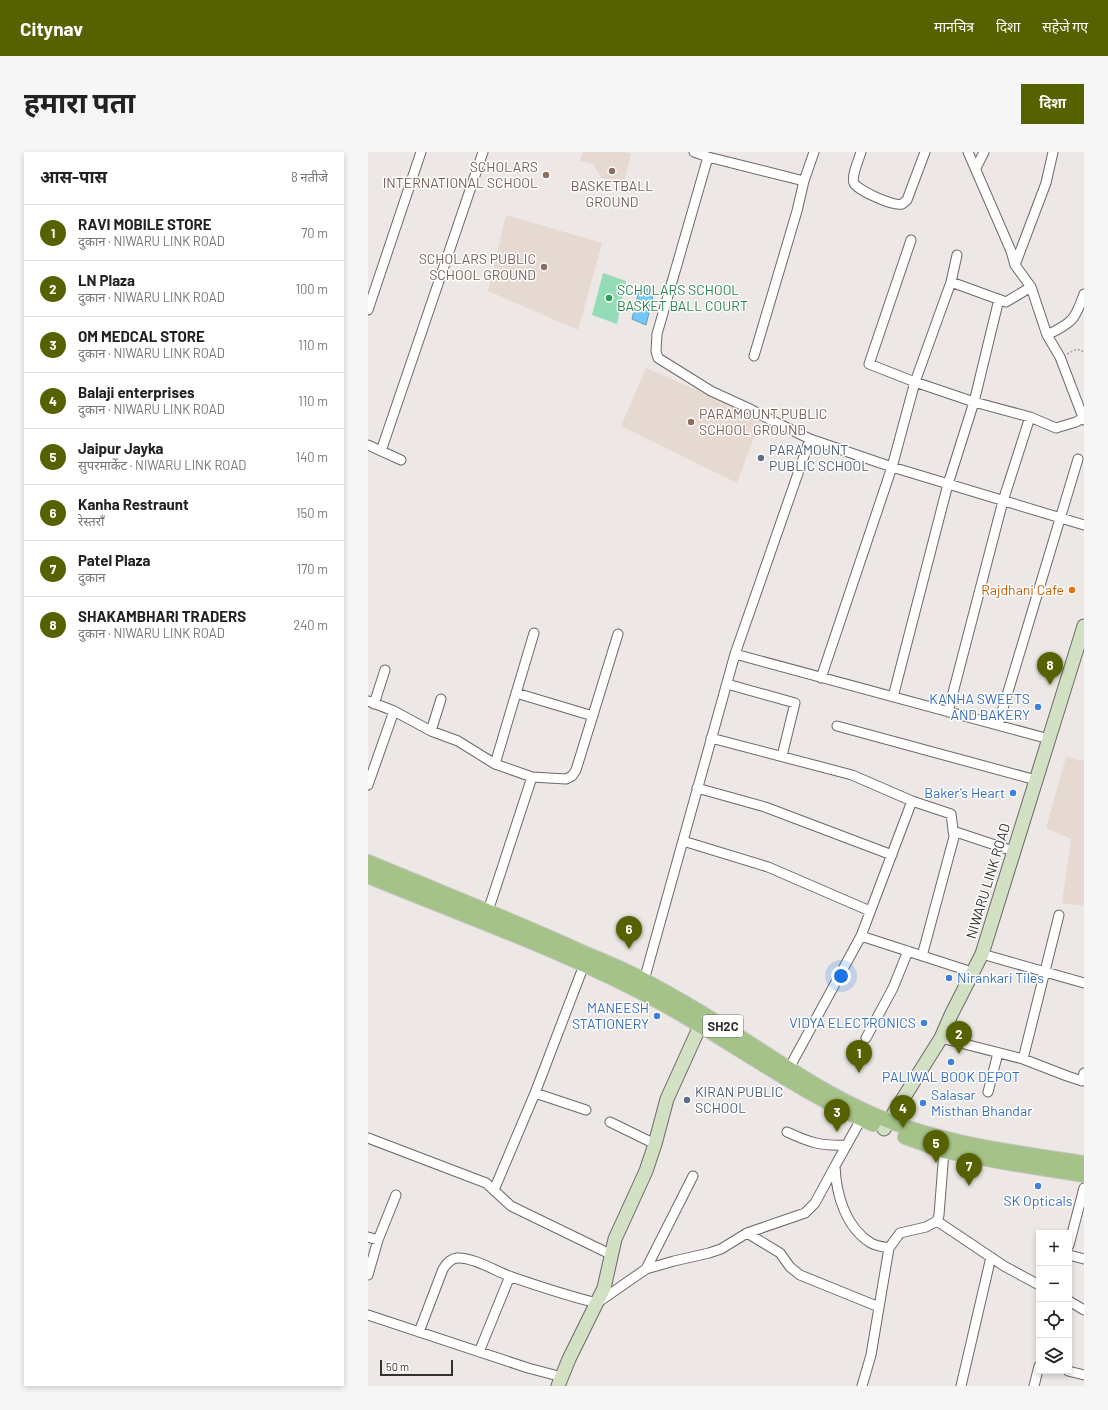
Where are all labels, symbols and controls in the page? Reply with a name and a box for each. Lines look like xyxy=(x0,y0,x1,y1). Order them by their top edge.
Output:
text: Citynav xyxy=(20,17,83,40)
text: मानचित्र xyxy=(934,18,974,35)
text: दिशा xyxy=(996,18,1020,35)
text: सहेजे गए xyxy=(1042,18,1088,35)
button: दिशा xyxy=(1021,84,1084,124)
text: हमारा पता xyxy=(24,85,135,119)
place label: SCHOLARS INTERNATIONAL SCHOOL xyxy=(383,158,538,191)
text: आस-पास xyxy=(40,166,107,186)
marker: BASKETBALL GROUND xyxy=(607,166,617,176)
text: 8 नतीजे xyxy=(291,169,328,185)
marker: SCHOLARS INTERNATIONAL SCHOOL xyxy=(541,170,551,180)
place label: BASKETBALL GROUND xyxy=(571,177,653,210)
text: RAVI MOBILE STORE xyxy=(78,215,212,233)
text: 1 xyxy=(51,225,55,241)
text: 70 m xyxy=(301,225,328,241)
text: दुकान · NIWARU LINK ROAD xyxy=(78,233,225,249)
place label: SCHOLARS PUBLIC SCHOOL GROUND xyxy=(419,250,536,283)
marker: SCHOLARS PUBLIC SCHOOL GROUND xyxy=(539,262,549,272)
text: LN Plaza xyxy=(78,271,135,289)
text: 2 xyxy=(49,281,57,297)
text: 100 m xyxy=(295,281,328,297)
place label: SCHOLARS SCHOOL BASKET BALL COURT xyxy=(617,281,748,314)
text: दुकान · NIWARU LINK ROAD xyxy=(78,289,225,305)
marker: SCHOLARS SCHOOL BASKET BALL COURT xyxy=(604,293,614,303)
text: OM MEDCAL STORE xyxy=(78,327,205,345)
text: 3 xyxy=(49,337,57,353)
text: 110 m xyxy=(298,337,328,353)
text: दुकान · NIWARU LINK ROAD xyxy=(78,345,225,361)
text: Balaji enterprises xyxy=(78,383,195,401)
text: 4 xyxy=(49,393,57,409)
text: 110 m xyxy=(298,393,328,409)
text: दुकान · NIWARU LINK ROAD xyxy=(78,401,225,417)
place label: PARAMOUNT PUBLIC SCHOOL GROUND xyxy=(699,405,827,438)
marker: PARAMOUNT PUBLIC SCHOOL GROUND xyxy=(686,417,696,427)
text: Jaipur Jayka xyxy=(78,439,164,457)
place label: PARAMOUNT PUBLIC SCHOOL xyxy=(769,441,869,474)
text: 5 xyxy=(49,449,57,465)
text: 140 m xyxy=(296,449,328,465)
marker: PARAMOUNT PUBLIC SCHOOL xyxy=(756,453,766,463)
text: सुपरमार्केट · NIWARU LINK ROAD xyxy=(78,457,246,473)
text: Kanha Restraunt xyxy=(78,495,189,513)
text: 6 xyxy=(50,505,56,521)
text: 150 m xyxy=(296,505,328,521)
text: रेस्तराँ xyxy=(78,513,104,529)
text: Patel Plaza xyxy=(78,551,150,569)
text: 7 xyxy=(50,561,56,577)
text: 170 m xyxy=(297,561,328,577)
text: दुकान xyxy=(78,569,105,585)
place label: Rajdhani Cafe xyxy=(981,581,1064,598)
marker: Rajdhani Cafe xyxy=(1067,585,1077,595)
text: SHAKAMBHARI TRADERS xyxy=(78,607,246,625)
text: 8 xyxy=(49,617,57,633)
text: 240 m xyxy=(293,617,328,633)
text: दुकान · NIWARU LINK ROAD xyxy=(78,625,225,641)
pin: 8 xyxy=(1037,652,1063,685)
place label: KANHA SWEETS AND BAKERY xyxy=(929,690,1030,723)
marker: KANHA SWEETS AND BAKERY xyxy=(1033,702,1043,712)
place label: Baker's Heart xyxy=(924,784,1005,801)
marker: Baker's Heart xyxy=(1008,788,1018,798)
street label: NIWARU LINK ROAD xyxy=(962,821,1013,941)
pin: 6 xyxy=(616,916,642,949)
your location xyxy=(831,966,851,986)
place label: Nirankari Tiles xyxy=(957,969,1044,986)
marker: Nirankari Tiles xyxy=(944,973,954,983)
place label: MANEESH STATIONERY xyxy=(572,999,649,1032)
marker: MANEESH STATIONERY xyxy=(652,1011,662,1021)
place label: VIDYA ELECTRONICS xyxy=(789,1014,916,1031)
road number: SH2C xyxy=(703,1015,743,1037)
marker: VIDYA ELECTRONICS xyxy=(919,1018,929,1028)
pin: 2 xyxy=(946,1021,972,1054)
pin: 1 xyxy=(846,1040,872,1073)
marker: PALIWAL BOOK DEPOT xyxy=(946,1057,956,1067)
place label: PALIWAL BOOK DEPOT xyxy=(882,1068,1020,1085)
place label: KIRAN PUBLIC SCHOOL xyxy=(695,1083,783,1116)
place label: Salasar Misthan Bhandar xyxy=(931,1086,1032,1119)
marker: KIRAN PUBLIC SCHOOL xyxy=(682,1095,692,1105)
pin: 4 xyxy=(890,1095,916,1128)
marker: Salasar Misthan Bhandar xyxy=(918,1098,928,1108)
pin: 3 xyxy=(824,1099,850,1132)
pin: 5 xyxy=(923,1130,949,1163)
pin: 7 xyxy=(956,1153,982,1186)
marker: SK Opticals xyxy=(1033,1181,1043,1191)
place label: SK Opticals xyxy=(1003,1192,1073,1209)
map controls xyxy=(1036,1230,1072,1374)
button: + xyxy=(1036,1230,1072,1266)
button: − xyxy=(1036,1266,1072,1302)
button: locate xyxy=(1036,1302,1072,1338)
button: layers xyxy=(1036,1338,1072,1374)
scale bar xyxy=(380,1358,453,1377)
text: 50 m xyxy=(386,1360,409,1373)

